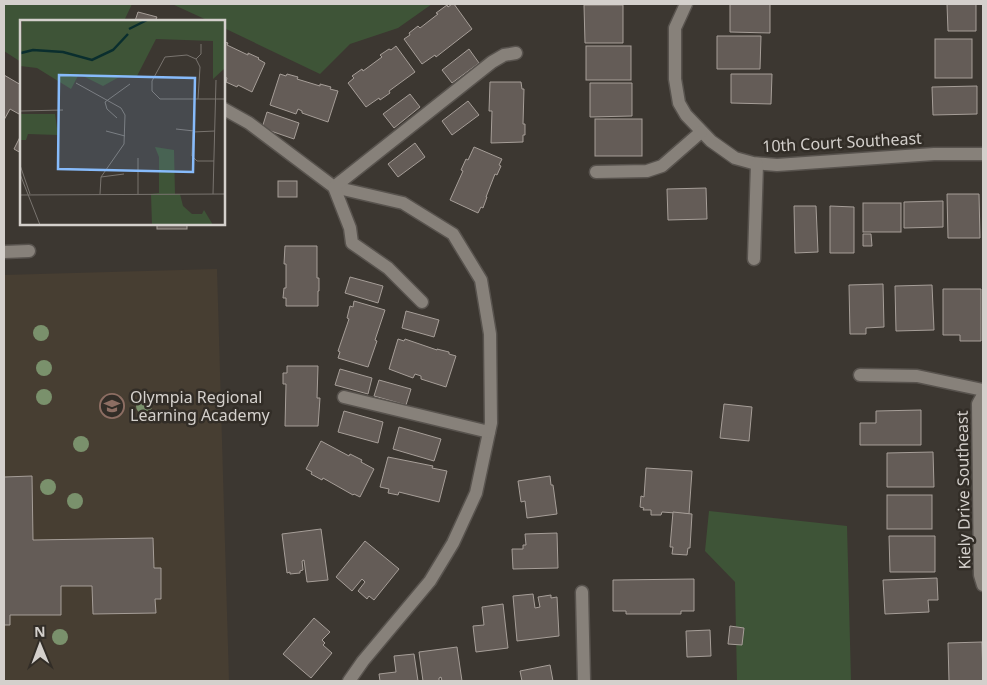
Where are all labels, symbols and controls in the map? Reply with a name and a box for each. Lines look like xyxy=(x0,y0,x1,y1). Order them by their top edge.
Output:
inset map xyxy=(20,20,225,225)
street label: 10th Court Southeast xyxy=(762,127,923,157)
place label: Olympia Regional Learning Academy xyxy=(130,386,271,426)
school or university icon: Olympia Regional Learning Academy xyxy=(99,393,125,419)
street label: Kiely Drive Southeast xyxy=(951,410,975,570)
north arrow xyxy=(15,620,65,670)
text: N xyxy=(34,622,46,641)

